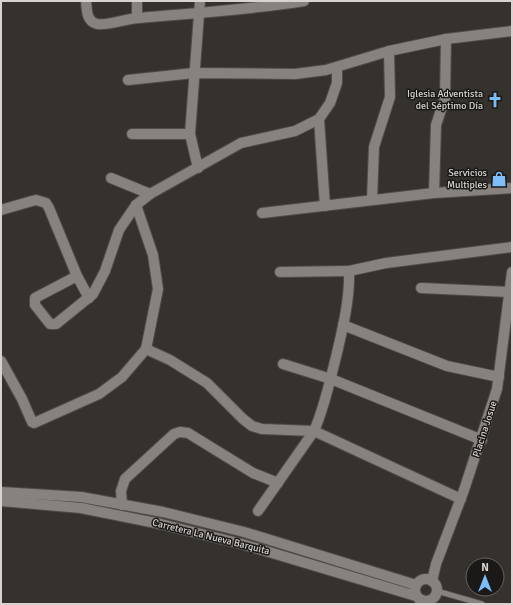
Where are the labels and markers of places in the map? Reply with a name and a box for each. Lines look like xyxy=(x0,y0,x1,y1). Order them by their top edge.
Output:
place label: Iglesia Adventista del Séptimo Día xyxy=(407,88,483,112)
church icon: Iglesia Adventista del Séptimo Día xyxy=(486,91,504,109)
place label: Servicios Multiples xyxy=(447,167,488,191)
shop icon: Servicios Multiples xyxy=(490,170,508,188)

